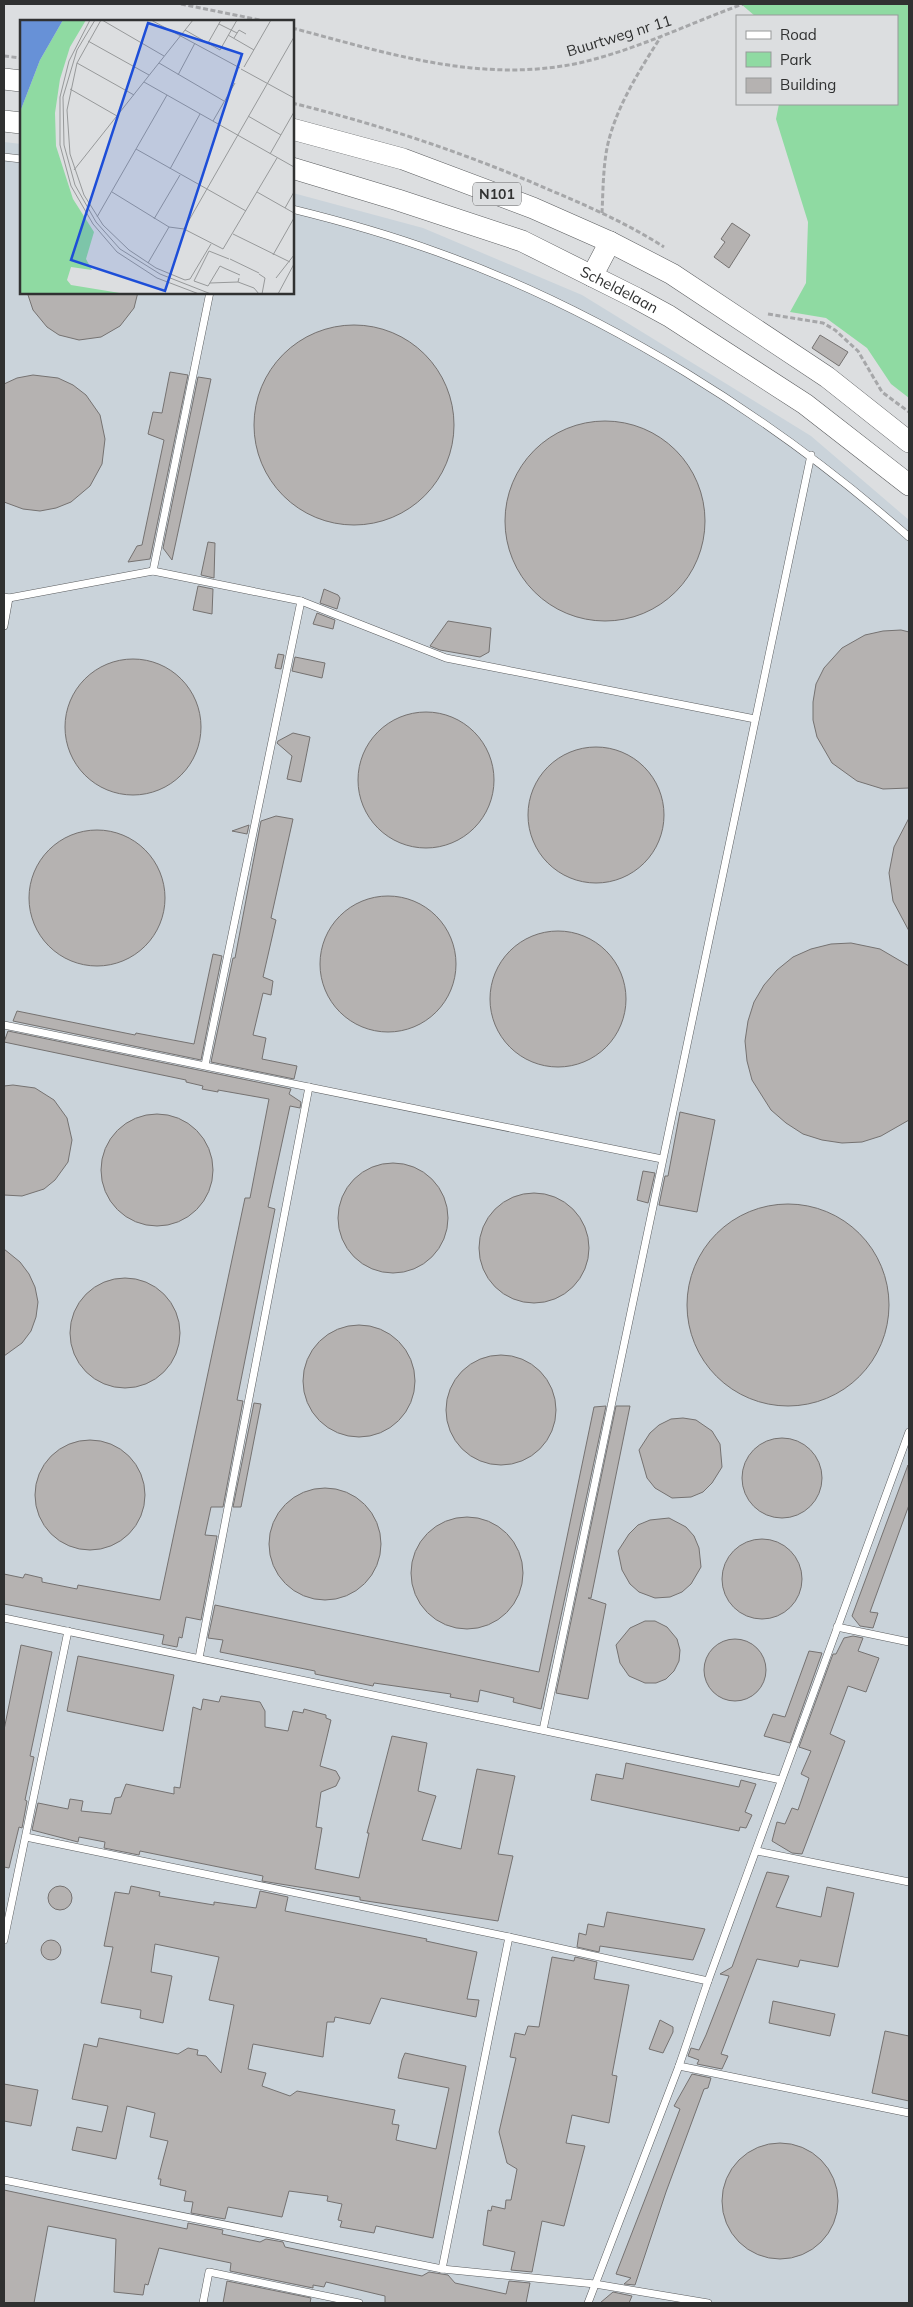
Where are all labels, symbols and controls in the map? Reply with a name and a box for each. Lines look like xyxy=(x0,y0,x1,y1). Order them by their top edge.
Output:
street label: Buurtweg nr 11 xyxy=(564,11,674,61)
legend xyxy=(736,15,898,105)
inset map xyxy=(20,20,294,294)
text: Road xyxy=(780,25,817,44)
text: Park xyxy=(780,50,812,69)
text: Building xyxy=(780,75,836,94)
road number: N101 xyxy=(473,182,521,205)
street label: Scheldelaan xyxy=(577,262,662,317)

